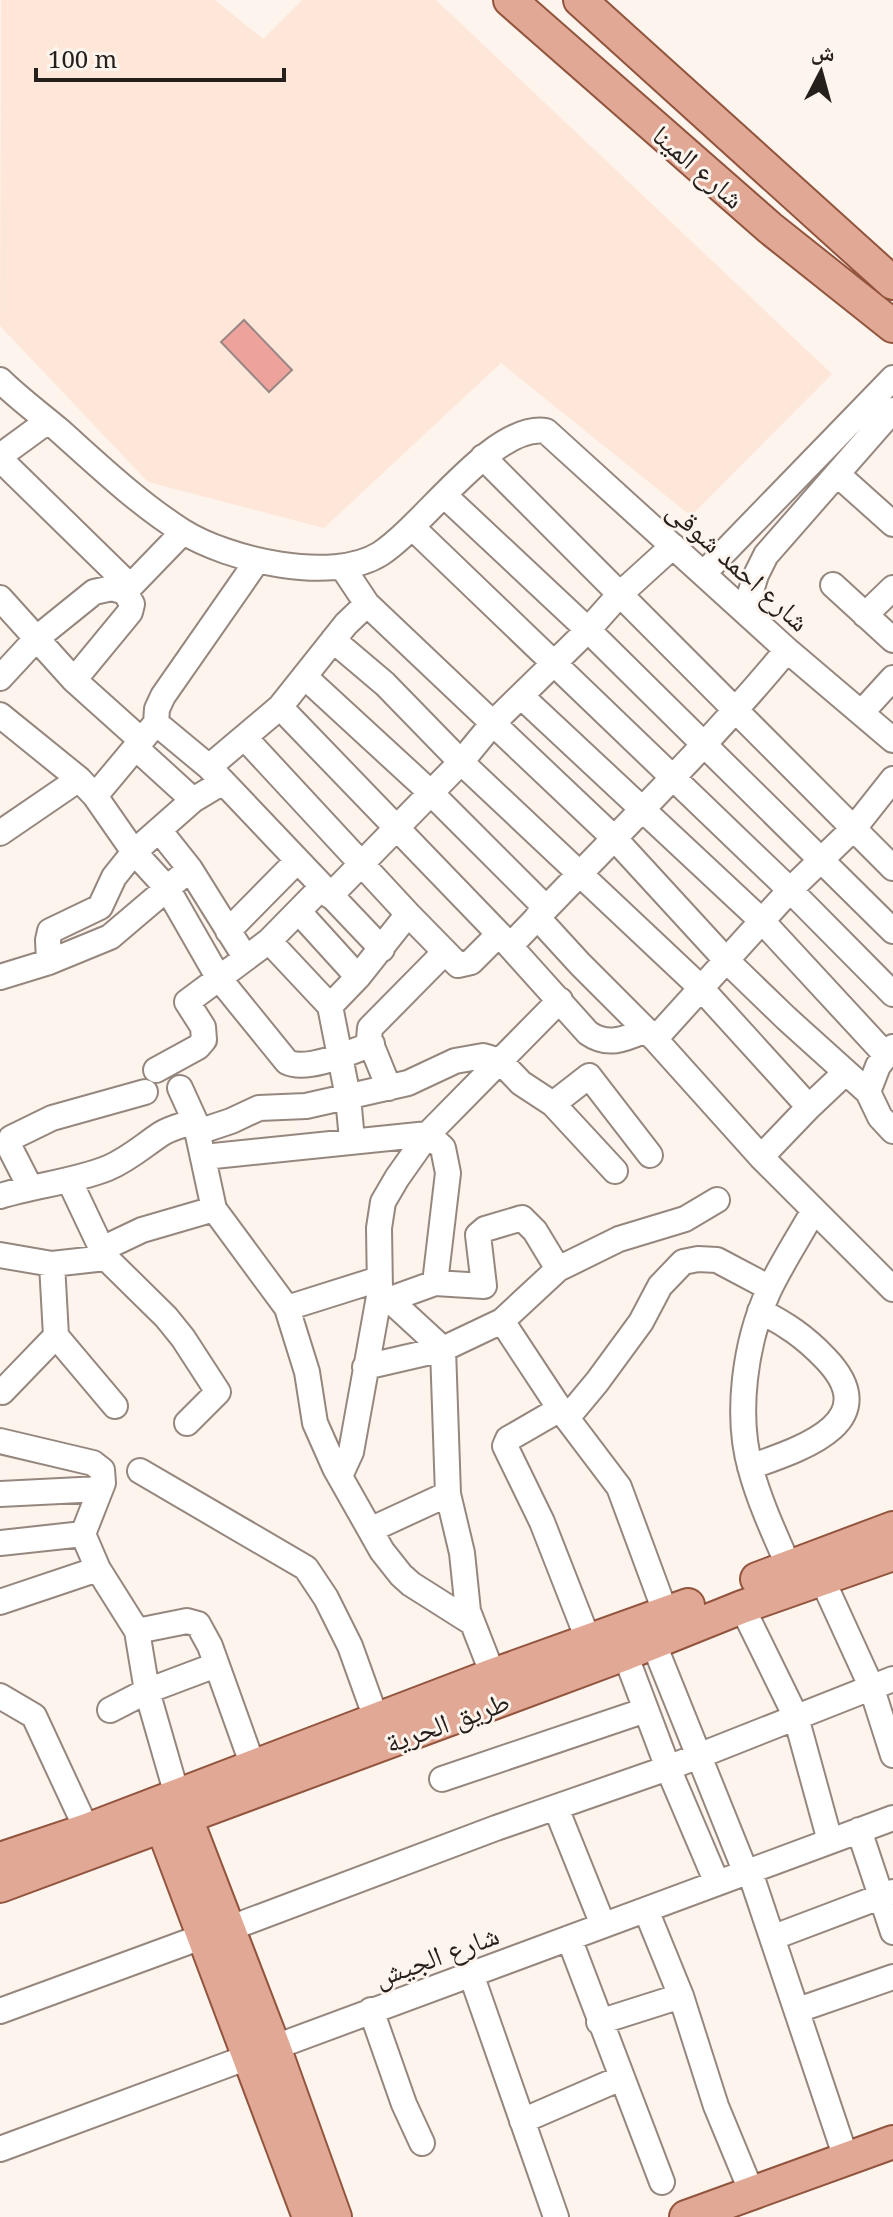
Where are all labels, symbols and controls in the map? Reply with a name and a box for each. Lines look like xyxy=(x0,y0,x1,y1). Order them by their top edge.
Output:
scale bar xyxy=(36,32,284,82)
north arrow xyxy=(781,32,861,112)
text: ش xyxy=(810,35,836,67)
text: 100 m xyxy=(48,42,117,75)
street label: شارع المينا xyxy=(645,116,753,216)
street label: شارع احمد شوقى xyxy=(660,491,818,639)
street label: طريق الحرية xyxy=(380,1681,514,1761)
street label: شارع الجيش xyxy=(368,1915,504,1995)

